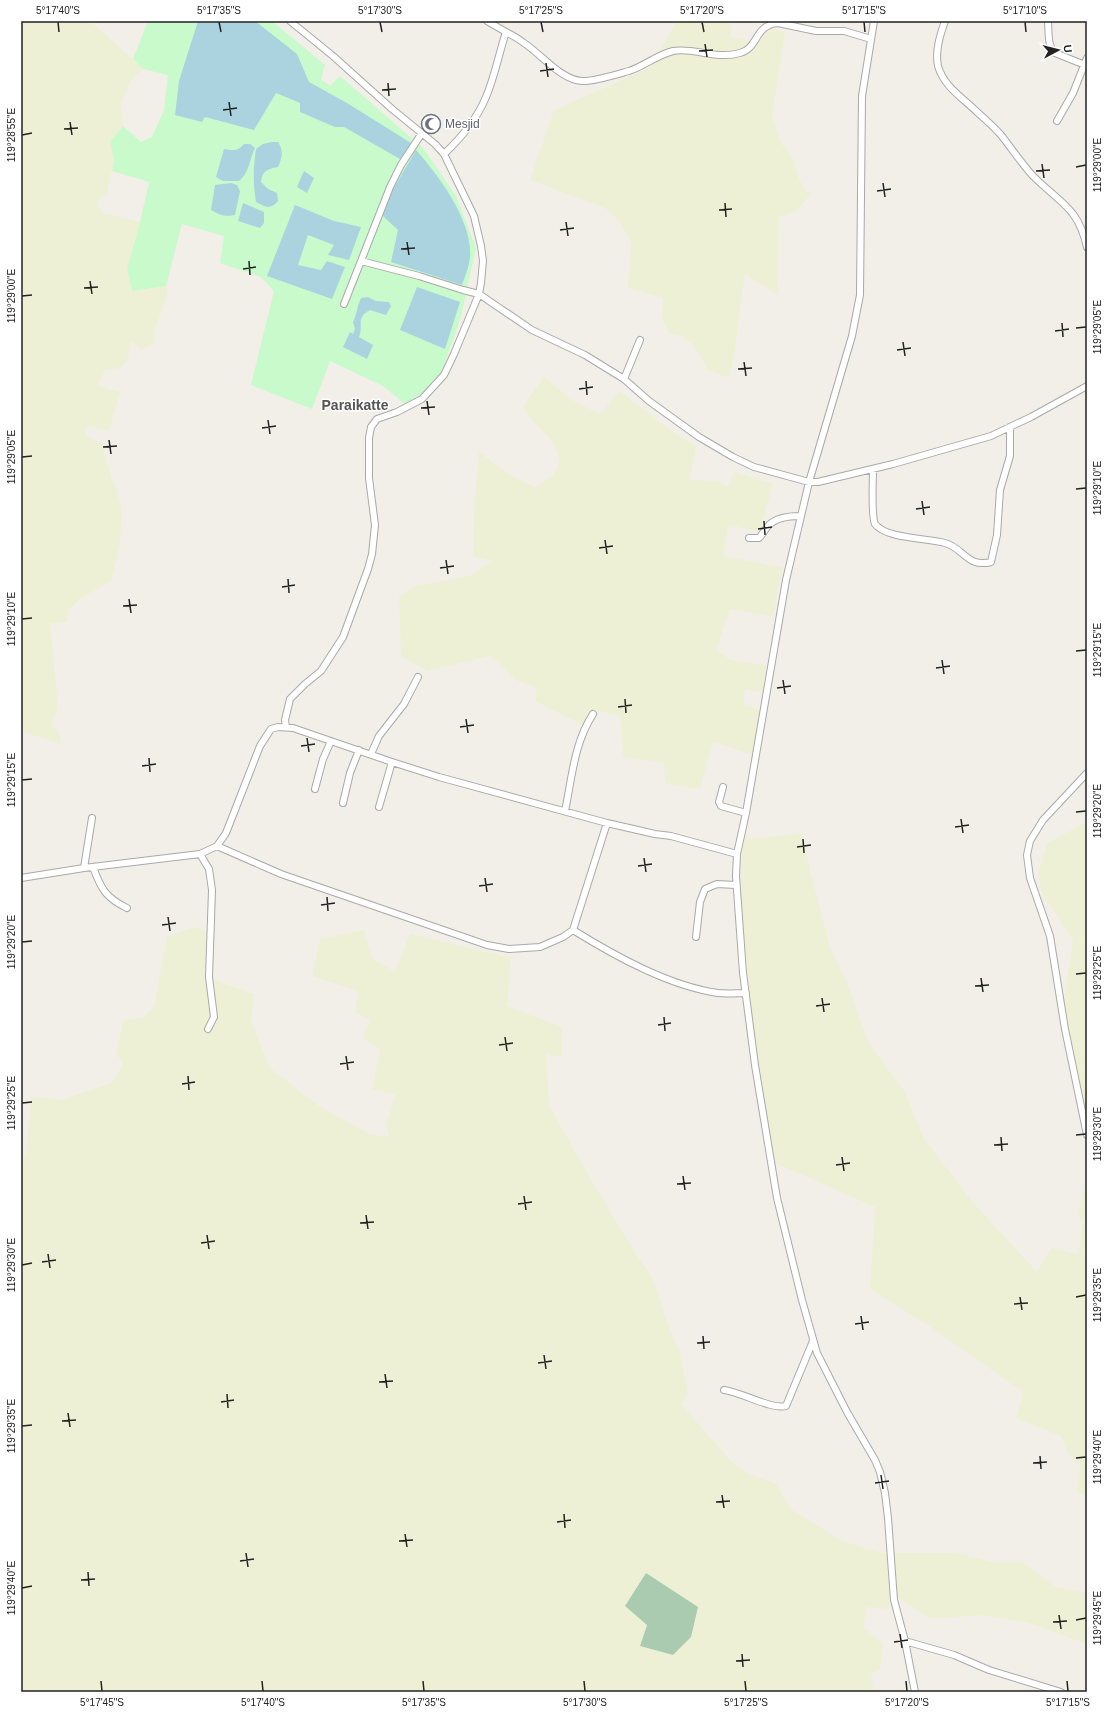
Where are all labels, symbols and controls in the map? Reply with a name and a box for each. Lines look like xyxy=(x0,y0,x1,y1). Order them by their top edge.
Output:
text: 5°17'40"S xyxy=(36,5,80,16)
text: 5°17'35"S xyxy=(197,5,241,16)
text: 5°17'30"S xyxy=(358,5,402,16)
text: 5°17'25"S xyxy=(519,5,563,16)
text: 5°17'20"S xyxy=(680,5,724,16)
text: 5°17'15"S xyxy=(842,5,886,16)
text: 5°17'10"S xyxy=(1003,5,1047,16)
north arrow xyxy=(1038,30,1078,70)
text: U xyxy=(1061,44,1074,54)
text: 119°28'55"E xyxy=(6,108,17,162)
mosque icon: Mesjid xyxy=(420,113,442,135)
place label: Mesjid xyxy=(445,117,480,131)
text: 119°29'00"E xyxy=(1092,138,1103,192)
text: 119°29'00"E xyxy=(6,269,17,323)
text: 119°29'05"E xyxy=(1092,300,1103,354)
district label: Paraikatte xyxy=(322,397,389,413)
text: 119°29'05"E xyxy=(6,430,17,484)
text: 119°29'10"E xyxy=(1092,461,1103,515)
text: 119°29'10"E xyxy=(6,592,17,646)
text: 119°29'15"E xyxy=(1092,623,1103,677)
text: 119°29'15"E xyxy=(6,753,17,807)
text: 119°29'20"E xyxy=(1092,784,1103,838)
text: 119°29'20"E xyxy=(6,915,17,969)
text: 119°29'25"E xyxy=(1092,946,1103,1000)
text: 119°29'25"E xyxy=(6,1076,17,1130)
text: 119°29'30"E xyxy=(1092,1107,1103,1161)
text: 119°29'30"E xyxy=(6,1238,17,1292)
text: 119°29'35"E xyxy=(1092,1268,1103,1322)
text: 119°29'35"E xyxy=(6,1399,17,1453)
text: 119°29'40"E xyxy=(1092,1430,1103,1484)
text: 119°29'40"E xyxy=(6,1561,17,1615)
text: 119°29'45"E xyxy=(1092,1591,1103,1645)
text: 5°17'45"S xyxy=(80,1697,124,1708)
text: 5°17'40"S xyxy=(241,1697,285,1708)
text: 5°17'35"S xyxy=(402,1697,446,1708)
text: 5°17'30"S xyxy=(563,1697,607,1708)
text: 5°17'25"S xyxy=(724,1697,768,1708)
text: 5°17'20"S xyxy=(885,1697,929,1708)
text: 5°17'15"S xyxy=(1046,1697,1090,1708)

